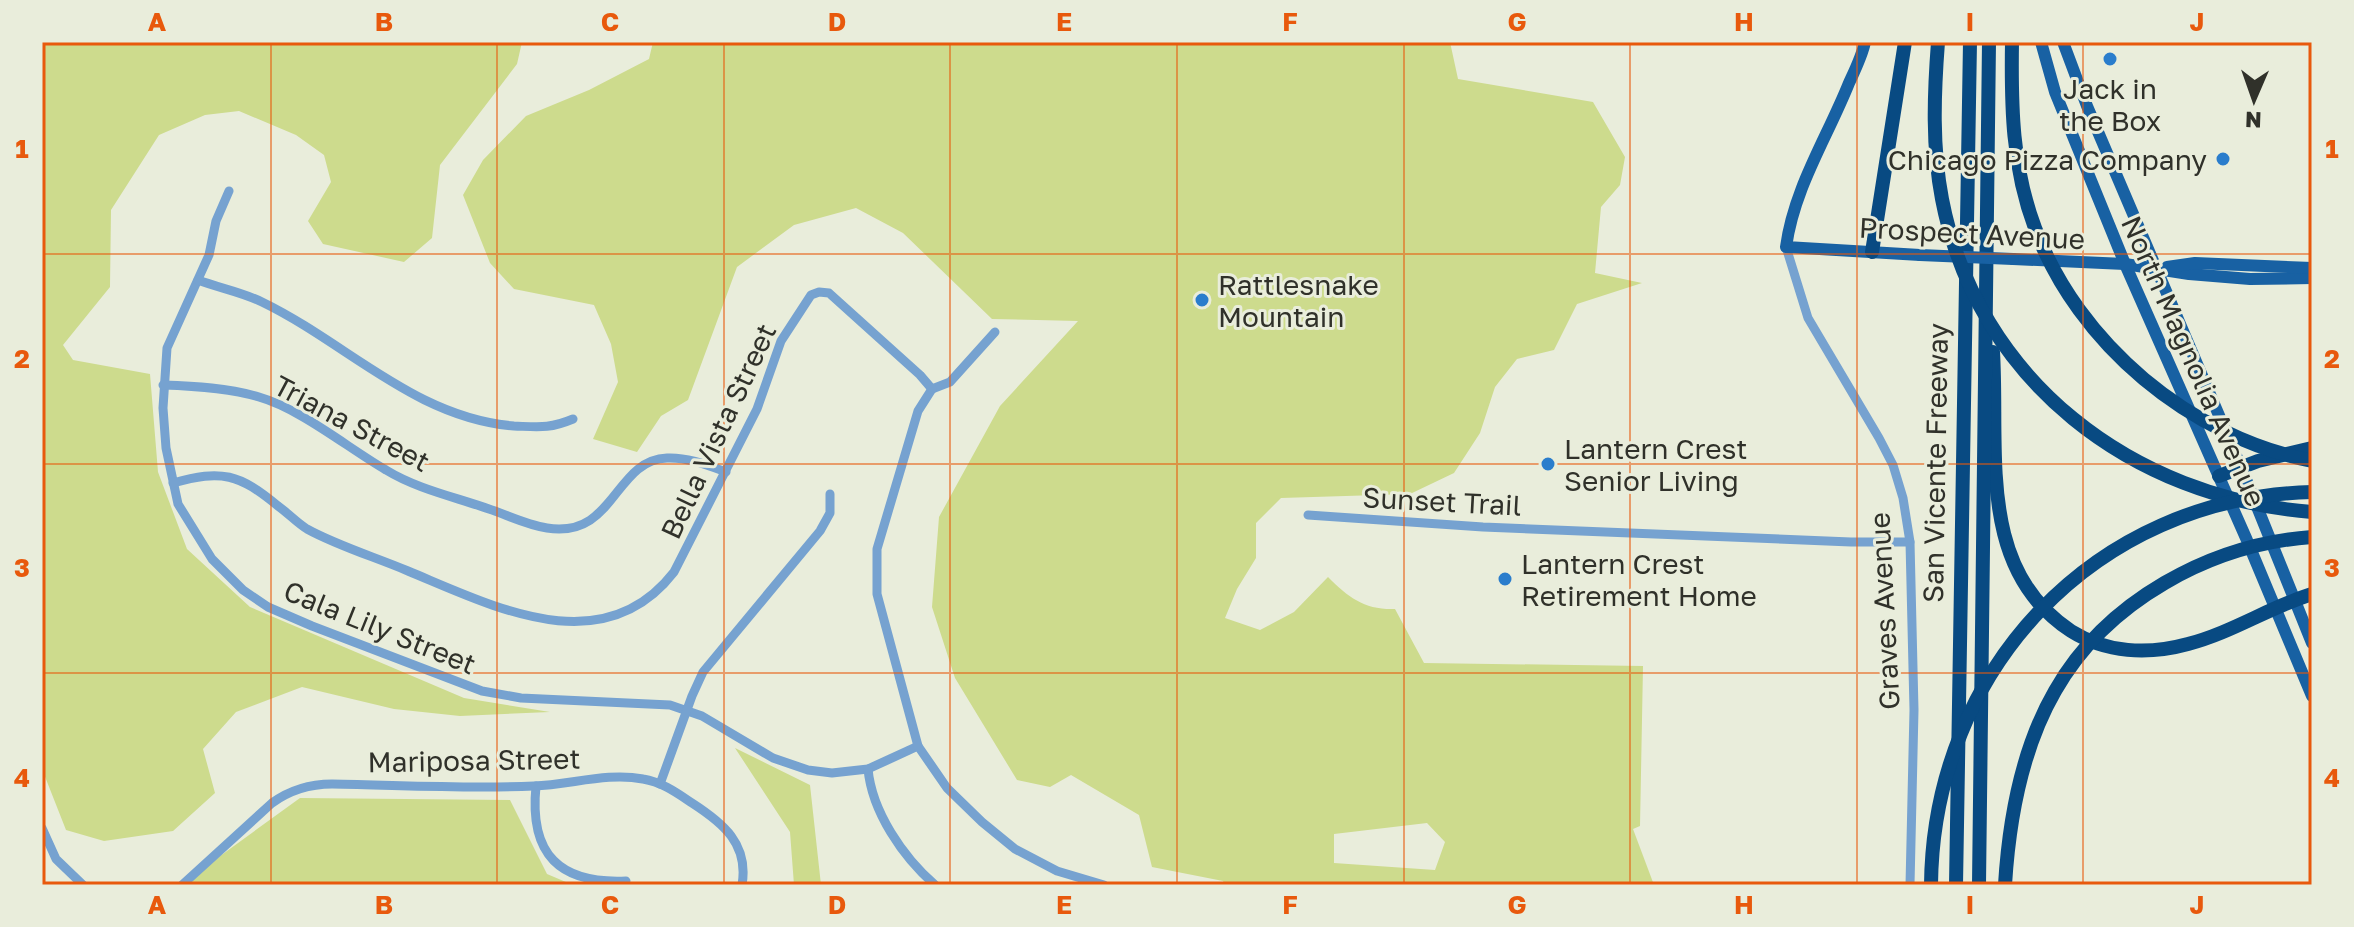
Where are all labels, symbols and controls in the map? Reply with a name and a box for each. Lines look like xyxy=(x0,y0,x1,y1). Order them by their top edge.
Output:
text: A xyxy=(148,6,167,37)
text: B xyxy=(375,6,393,37)
text: C xyxy=(601,6,619,37)
text: D xyxy=(828,6,846,37)
text: E xyxy=(1056,6,1072,37)
text: F xyxy=(1282,6,1298,37)
text: G xyxy=(1507,6,1527,37)
text: H xyxy=(1734,6,1754,37)
text: I xyxy=(1966,6,1974,37)
text: J xyxy=(2190,6,2204,37)
marker: Jack in the Box xyxy=(2101,50,2119,68)
north arrow xyxy=(2214,60,2294,140)
place label: Jack in the Box xyxy=(2059,72,2161,137)
text: N xyxy=(2244,107,2262,134)
text: 1 xyxy=(15,133,29,164)
text: 1 xyxy=(2325,133,2339,164)
place label: Chicago Pizza Company xyxy=(1888,143,2207,176)
marker: Chicago Pizza Company xyxy=(2214,150,2232,168)
street label: Prospect Avenue xyxy=(1858,211,2086,255)
street label: North Magnolia Avenue xyxy=(2115,211,2273,511)
place label: Rattlesnake Mountain xyxy=(1218,268,1379,333)
marker: Rattlesnake Mountain xyxy=(1193,291,1211,309)
street label: Bella Vista Street xyxy=(654,318,782,544)
street label: San Vicente Freeway xyxy=(1916,323,1954,603)
text: 2 xyxy=(14,343,30,374)
text: 2 xyxy=(2324,343,2340,374)
street label: Triana Street xyxy=(268,368,436,478)
place label: Lantern Crest Senior Living xyxy=(1564,432,1748,497)
marker: Lantern Crest Senior Living xyxy=(1539,455,1557,473)
street label: Sunset Trail xyxy=(1362,480,1522,522)
street label: Graves Avenue xyxy=(1862,511,1906,711)
place label: Lantern Crest Retirement Home xyxy=(1521,547,1757,612)
text: 3 xyxy=(14,552,30,583)
text: 3 xyxy=(2324,552,2340,583)
marker: Lantern Crest Retirement Home xyxy=(1496,570,1514,588)
street label: Cala Lily Street xyxy=(279,573,481,681)
street label: Mariposa Street xyxy=(367,742,581,778)
text: 4 xyxy=(14,762,30,793)
text: 4 xyxy=(2324,762,2340,793)
text: A xyxy=(148,889,167,920)
text: B xyxy=(375,889,393,920)
text: C xyxy=(601,889,619,920)
text: D xyxy=(828,889,846,920)
text: E xyxy=(1056,889,1072,920)
text: F xyxy=(1282,889,1298,920)
text: G xyxy=(1507,889,1527,920)
text: H xyxy=(1734,889,1754,920)
text: I xyxy=(1966,889,1974,920)
text: J xyxy=(2190,889,2204,920)

